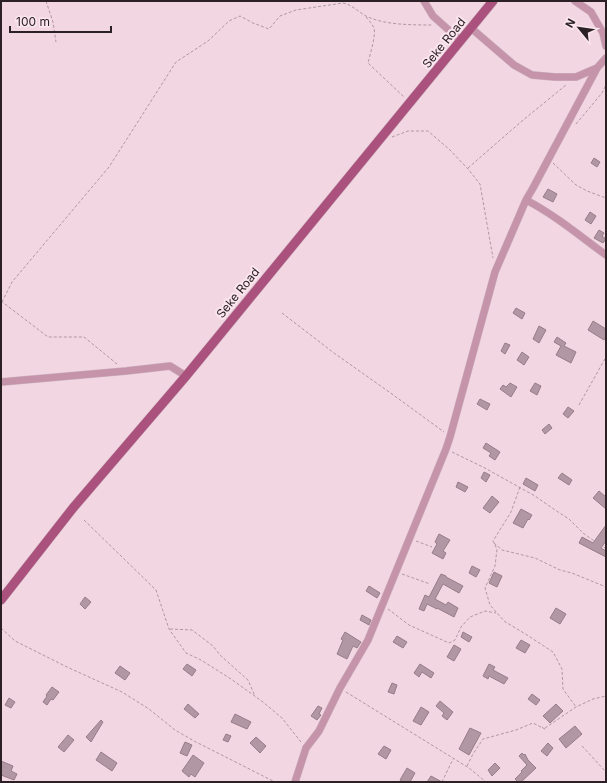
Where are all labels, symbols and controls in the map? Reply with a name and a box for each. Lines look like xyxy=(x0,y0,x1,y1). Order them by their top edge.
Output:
scale bar xyxy=(10,8,111,34)
north arrow xyxy=(559,8,599,48)
text: 100 m xyxy=(16,14,50,29)
street label: Seke Road xyxy=(419,15,468,71)
text: N xyxy=(562,16,578,30)
street label: Seke Road xyxy=(213,265,262,321)

